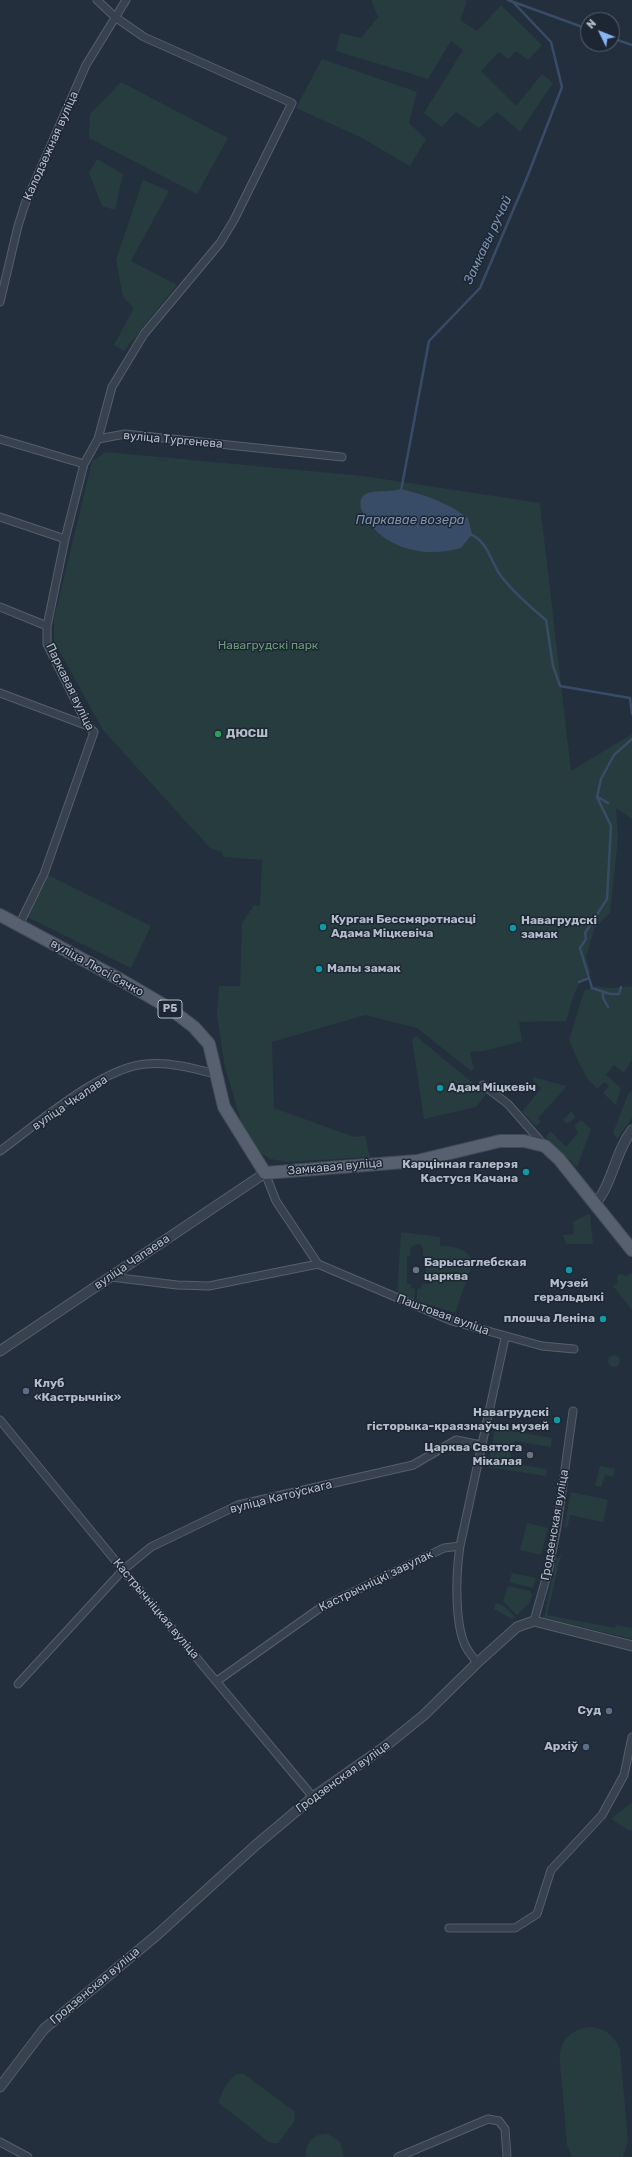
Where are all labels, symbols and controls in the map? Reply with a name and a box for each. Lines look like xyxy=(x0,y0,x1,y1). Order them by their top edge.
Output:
north arrow xyxy=(580,12,620,52)
text: N xyxy=(584,17,599,31)
street label: Калодзежная вуліца xyxy=(20,89,82,203)
water label: Замкавы ручай xyxy=(461,193,515,287)
street label: вуліца Тургенева xyxy=(123,428,223,452)
water label: Паркавае возера xyxy=(356,512,464,528)
park label: Навагрудскі парк xyxy=(218,639,318,653)
street label: Паркавая вуліца xyxy=(43,641,97,733)
place label: ДЮСШ xyxy=(226,727,268,741)
marker: ДЮСШ xyxy=(213,729,223,739)
place label: Курган Бессмяротнасці Адама Міцкевіча xyxy=(331,913,476,941)
place label: Навагрудскі замак xyxy=(521,914,597,942)
marker: Курган Бессмяротнасці Адама Міцкевіча xyxy=(318,922,328,932)
marker: Навагрудскі замак xyxy=(508,923,518,933)
street label: вуліца Люсі Сячко xyxy=(48,936,146,1000)
place label: Малы замак xyxy=(327,962,401,976)
marker: Малы замак xyxy=(314,964,324,974)
road number: Р5 xyxy=(158,1000,182,1018)
street label: вуліца Чкалава xyxy=(30,1073,110,1133)
place label: Адам Міцкевіч xyxy=(448,1081,536,1095)
marker: Адам Міцкевіч xyxy=(435,1083,445,1093)
street label: Замкавая вуліца xyxy=(287,1156,383,1178)
place label: Карцінная галерэя Кастуся Качана xyxy=(402,1158,518,1186)
marker: Карцінная галерэя Кастуся Качана xyxy=(521,1167,531,1177)
street label: вуліца Чапаева xyxy=(91,1231,173,1293)
place label: Барысаглебская царква xyxy=(424,1256,526,1284)
marker: Барысаглебская царква xyxy=(411,1265,421,1275)
marker: Музей геральдыкі xyxy=(564,1265,574,1275)
place label: Музей геральдыкі xyxy=(534,1277,604,1305)
street label: Паштовая вуліца xyxy=(395,1292,491,1338)
place label: плошча Леніна xyxy=(504,1312,595,1326)
marker: плошча Леніна xyxy=(598,1314,608,1324)
place label: Клуб «Кастрычнік» xyxy=(34,1377,121,1405)
marker: Клуб «Кастрычнік» xyxy=(21,1386,31,1396)
place label: Навагрудскі гісторыка-краязнаўчы музей xyxy=(367,1406,549,1434)
marker: Навагрудскі гісторыка-краязнаўчы музей xyxy=(552,1415,562,1425)
place label: Царква Святога Мікалая xyxy=(424,1441,522,1469)
marker: Царква Святога Мікалая xyxy=(525,1450,535,1460)
street label: Гродзенская вуліца xyxy=(538,1468,572,1582)
street label: вуліца Катоўскага xyxy=(228,1477,334,1517)
street label: Кастрычніцкі завулак xyxy=(317,1547,435,1615)
street label: Кастрычніцкая вуліца xyxy=(110,1556,202,1662)
place label: Суд xyxy=(578,1704,601,1718)
marker: Суд xyxy=(604,1706,614,1716)
street label: Гродзенская вуліца xyxy=(293,1738,393,1816)
place label: Архіў xyxy=(544,1740,578,1754)
marker: Архіў xyxy=(581,1742,591,1752)
street label: Гродзенская вуліца xyxy=(47,1944,143,2028)

